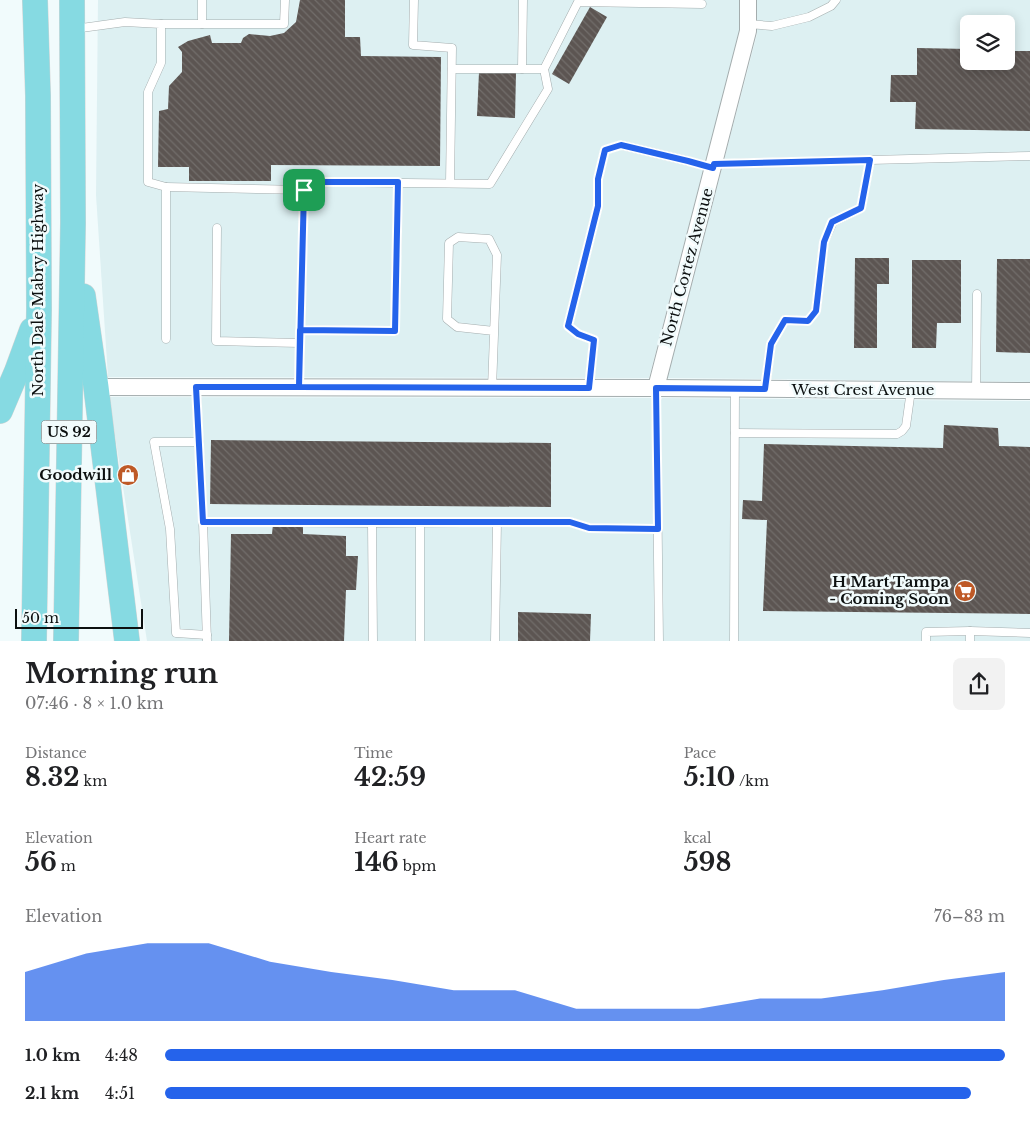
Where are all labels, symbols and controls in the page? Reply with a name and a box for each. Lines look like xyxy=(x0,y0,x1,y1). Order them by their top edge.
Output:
map controls xyxy=(960,15,1015,70)
button: layers xyxy=(960,15,1015,70)
pin xyxy=(283,169,325,211)
icon: arrive xyxy=(290,176,318,204)
street label: North Dale Mabry Highway xyxy=(28,183,47,396)
street label: North Cortez Avenue xyxy=(656,186,717,348)
street label: West Crest Avenue xyxy=(791,380,934,399)
road number: US 92 xyxy=(42,421,96,444)
shop icon: Goodwill xyxy=(116,463,140,487)
place label: Goodwill xyxy=(39,465,113,484)
place label: H Mart Tampa - Coming Soon xyxy=(829,572,949,608)
supermarket icon: H Mart Tampa - Coming Soon xyxy=(953,579,977,603)
scale bar xyxy=(15,606,142,629)
text: 50 m xyxy=(22,609,59,627)
text: Morning run xyxy=(25,656,218,691)
button: share xyxy=(953,658,1005,710)
text: 07:46 · 8 × 1.0 km xyxy=(25,693,164,713)
text: Distance xyxy=(25,744,87,762)
text: Time xyxy=(354,744,393,762)
text: Pace xyxy=(684,744,716,762)
text: 8.32 xyxy=(25,762,80,793)
text: 42:59 xyxy=(354,762,426,793)
text: 5:10 xyxy=(684,762,735,793)
text: km xyxy=(80,772,107,790)
text: /km xyxy=(735,772,769,790)
text: Elevation xyxy=(25,829,93,847)
text: Heart rate xyxy=(354,829,426,847)
text: kcal xyxy=(684,829,712,847)
text: 56 xyxy=(25,847,57,878)
text: 146 xyxy=(354,847,399,878)
text: 598 xyxy=(684,847,731,878)
text: m xyxy=(57,857,76,875)
text: bpm xyxy=(399,857,436,875)
text: Elevation xyxy=(25,906,102,926)
text: 76–83 m xyxy=(934,906,1005,926)
text: 1.0 km xyxy=(25,1045,80,1065)
text: 4:48 xyxy=(105,1045,138,1065)
text: 2.1 km xyxy=(25,1083,79,1103)
text: 4:51 xyxy=(105,1083,135,1103)

